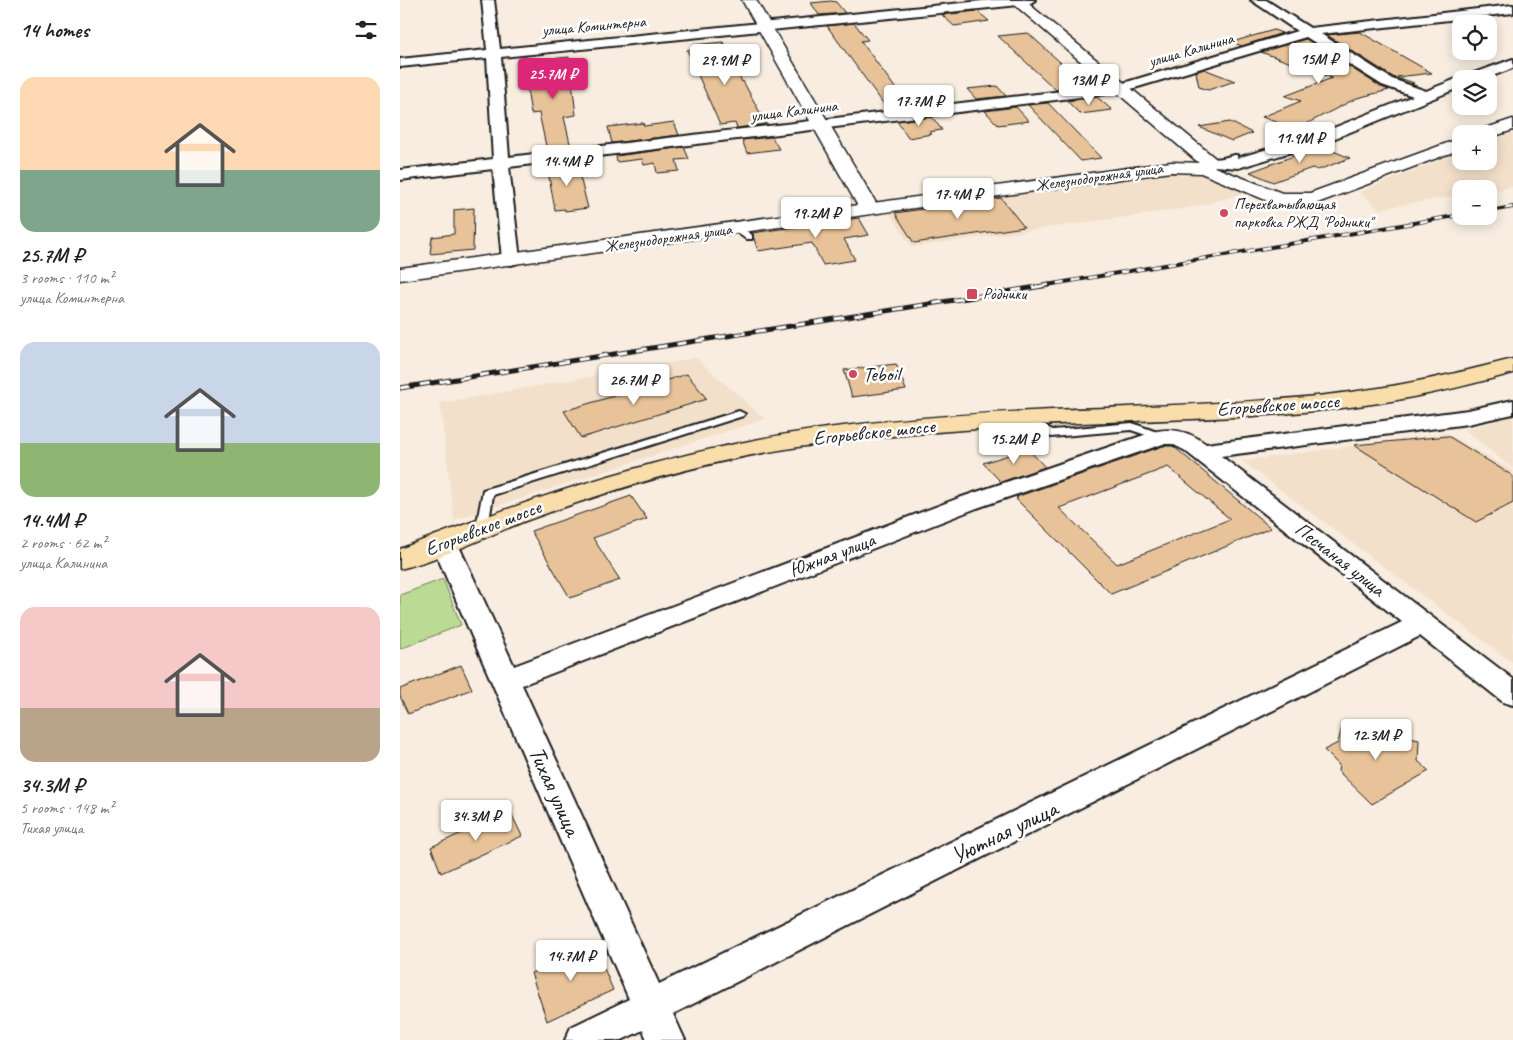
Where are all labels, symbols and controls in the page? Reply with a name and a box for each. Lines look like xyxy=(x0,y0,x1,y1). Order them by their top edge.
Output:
street label: улица Коминтерна xyxy=(540,11,648,41)
map controls xyxy=(1452,15,1497,225)
button: locate xyxy=(1452,15,1497,60)
icon: filters xyxy=(352,16,380,44)
text: 14 homes xyxy=(20,17,89,43)
street label: улица Калинина xyxy=(1145,28,1237,72)
pin: 15M ₽ xyxy=(1284,42,1354,85)
pin: 29.9M ₽ xyxy=(679,44,771,86)
text: 15M ₽ xyxy=(1300,49,1338,69)
text: 29.9M ₽ xyxy=(701,50,749,70)
pin: 25.7M ₽ xyxy=(507,58,599,100)
text: 25.7M ₽ xyxy=(529,64,577,84)
pin: 13M ₽ xyxy=(1054,64,1124,106)
text: 13M ₽ xyxy=(1070,70,1108,90)
button: layers xyxy=(1452,70,1497,115)
pin: 17.7M ₽ xyxy=(873,84,965,127)
text: 17.7M ₽ xyxy=(895,91,943,111)
street label: улица Калинина xyxy=(748,96,840,126)
icon: home xyxy=(155,110,245,200)
pin: 11.9M ₽ xyxy=(1254,121,1346,164)
button: + xyxy=(1452,125,1497,170)
text: 11.9M ₽ xyxy=(1276,128,1324,148)
pin: 14.4M ₽ xyxy=(521,144,613,187)
text: 14.4M ₽ xyxy=(543,151,591,171)
street label: Железнодорожная улица xyxy=(1034,158,1165,196)
pin: 17.4M ₽ xyxy=(912,178,1004,220)
button: − xyxy=(1452,180,1497,225)
text: 17.4M ₽ xyxy=(934,184,982,204)
place label: Перехватывающая парковка РЖД "Родники" xyxy=(1234,194,1376,232)
pin: 19.2M ₽ xyxy=(770,196,862,239)
text: 19.2M ₽ xyxy=(792,203,840,223)
marker: Перехватывающая парковка РЖД "Родники" xyxy=(1218,207,1230,219)
street label: Железнодорожная улица xyxy=(603,219,734,257)
text: 25.7M ₽ xyxy=(20,242,83,268)
text: 3 rooms · 110 m² xyxy=(20,268,114,288)
place label: Родники xyxy=(983,284,1027,304)
marker: Родники xyxy=(965,287,979,301)
text: улица Коминтерна xyxy=(20,288,124,308)
place label: Teboil xyxy=(863,362,903,387)
pin: 26.7M ₽ xyxy=(588,364,680,406)
marker: Teboil xyxy=(847,368,859,380)
text: 26.7M ₽ xyxy=(610,370,658,390)
icon: home xyxy=(155,375,245,465)
street label: Егорьевское шоссе xyxy=(1216,388,1341,422)
street label: Егорьевское шоссе xyxy=(812,413,937,451)
pin: 15.2M ₽ xyxy=(968,422,1060,465)
text: 15.2M ₽ xyxy=(990,429,1038,449)
street label: Егорьевское шоссе xyxy=(422,494,546,562)
text: 14.4M ₽ xyxy=(20,507,84,533)
street label: Песчаная улица xyxy=(1290,516,1391,603)
street label: Южная улица xyxy=(786,527,880,583)
text: 2 rooms · 62 m² xyxy=(20,533,106,553)
text: улица Калинина xyxy=(20,553,107,573)
icon: home xyxy=(155,640,245,730)
pin: 12.3M ₽ xyxy=(1330,718,1422,761)
text: 12.3M ₽ xyxy=(1352,725,1400,745)
street label: Тихая улица xyxy=(522,742,589,842)
text: 34.3M ₽ xyxy=(20,772,84,798)
street label: Уютная улица xyxy=(946,792,1064,871)
text: 5 rooms · 148 m² xyxy=(20,798,114,818)
pin: 34.3M ₽ xyxy=(430,800,522,842)
text: 34.3M ₽ xyxy=(452,806,500,826)
text: Тихая улица xyxy=(20,818,83,838)
pin: 14.7M ₽ xyxy=(525,940,617,982)
text: 14.7M ₽ xyxy=(547,946,595,966)

